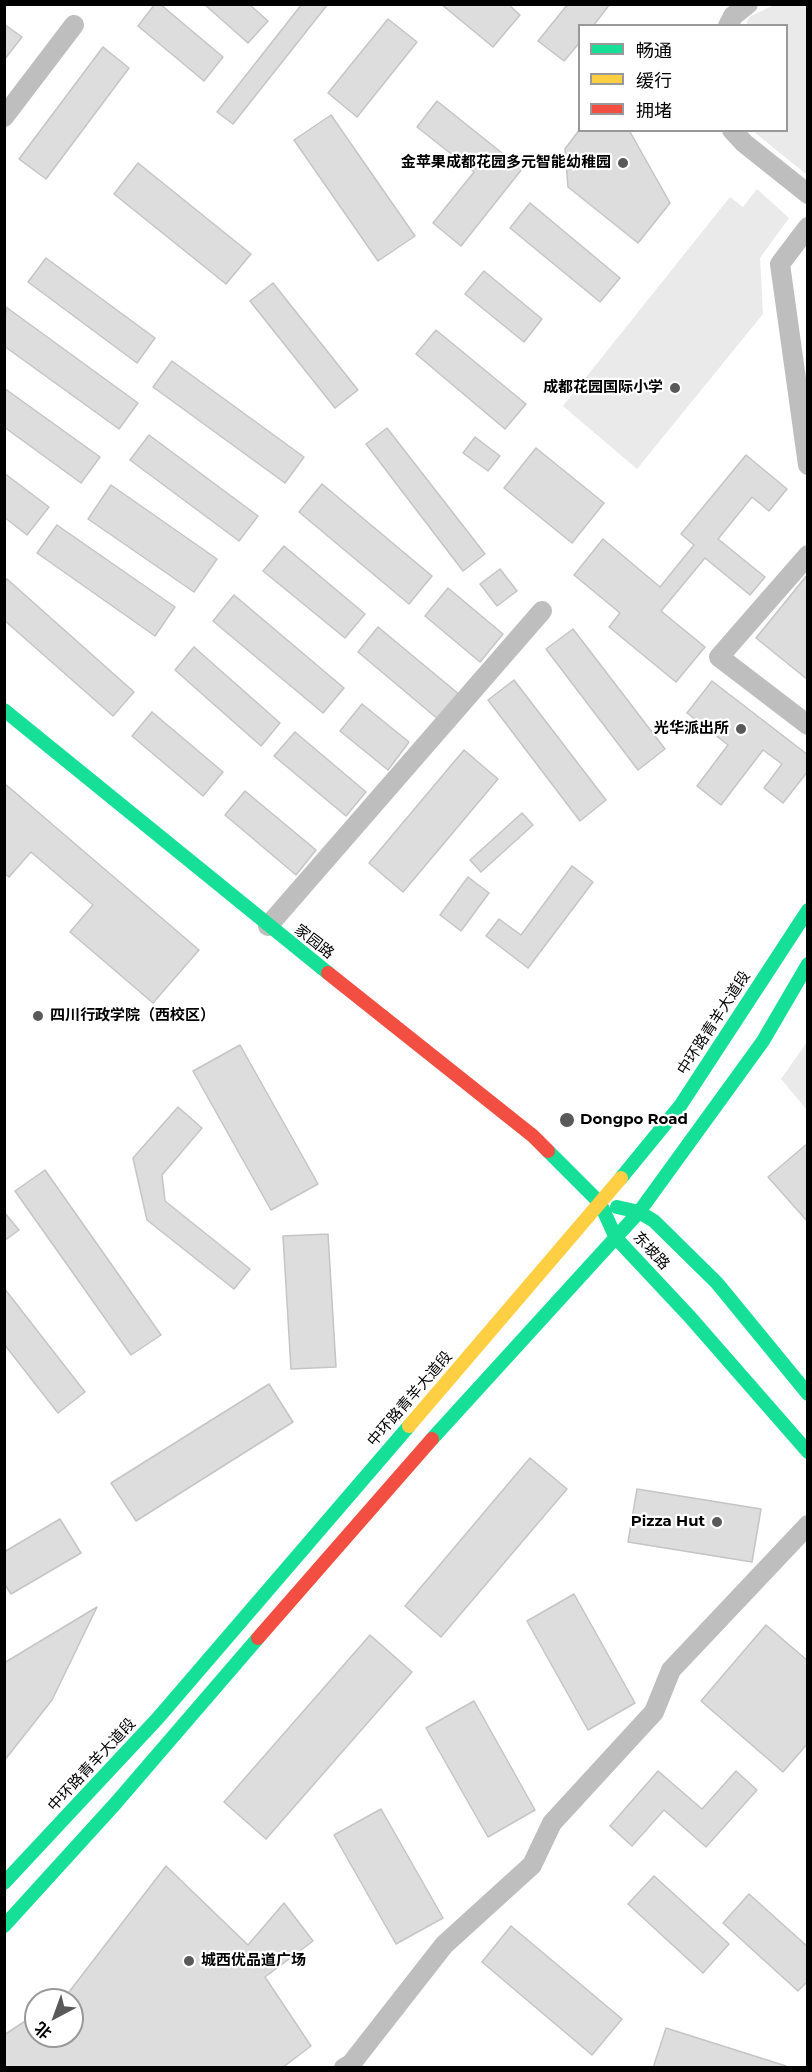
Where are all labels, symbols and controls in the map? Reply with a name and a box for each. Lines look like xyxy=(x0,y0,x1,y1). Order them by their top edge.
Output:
legend xyxy=(578,24,788,132)
text: 畅通 xyxy=(636,40,672,62)
text: 缓行 xyxy=(636,70,672,92)
text: 拥堵 xyxy=(636,100,672,122)
place label: 金苹果成都花园多元智能幼稚园 xyxy=(401,154,611,172)
marker: 金苹果成都花园多元智能幼稚园 xyxy=(616,156,630,170)
place label: 成都花园国际小学 xyxy=(543,379,663,397)
marker: 成都花园国际小学 xyxy=(668,381,682,395)
place label: 光华派出所 xyxy=(654,720,729,738)
marker: 光华派出所 xyxy=(734,722,748,736)
street label: 家园路 xyxy=(291,921,337,963)
street label: 中环路青羊大道段 xyxy=(674,968,754,1078)
place label: 四川行政学院（西校区） xyxy=(50,1007,215,1025)
marker: 四川行政学院（西校区） xyxy=(31,1009,45,1023)
marker: Dongpo Road xyxy=(558,1111,576,1129)
place label: Dongpo Road xyxy=(580,1111,688,1129)
street label: 东坡路 xyxy=(629,1228,673,1274)
street label: 中环路青羊大道段 xyxy=(364,1348,456,1450)
place label: Pizza Hut xyxy=(631,1513,705,1531)
marker: Pizza Hut xyxy=(710,1515,724,1529)
street label: 中环路青羊大道段 xyxy=(44,1715,140,1815)
place label: 城西优品道广场 xyxy=(201,1952,306,1970)
marker: 城西优品道广场 xyxy=(182,1954,196,1968)
north arrow xyxy=(24,1988,84,2048)
text: 北 xyxy=(31,2018,55,2043)

